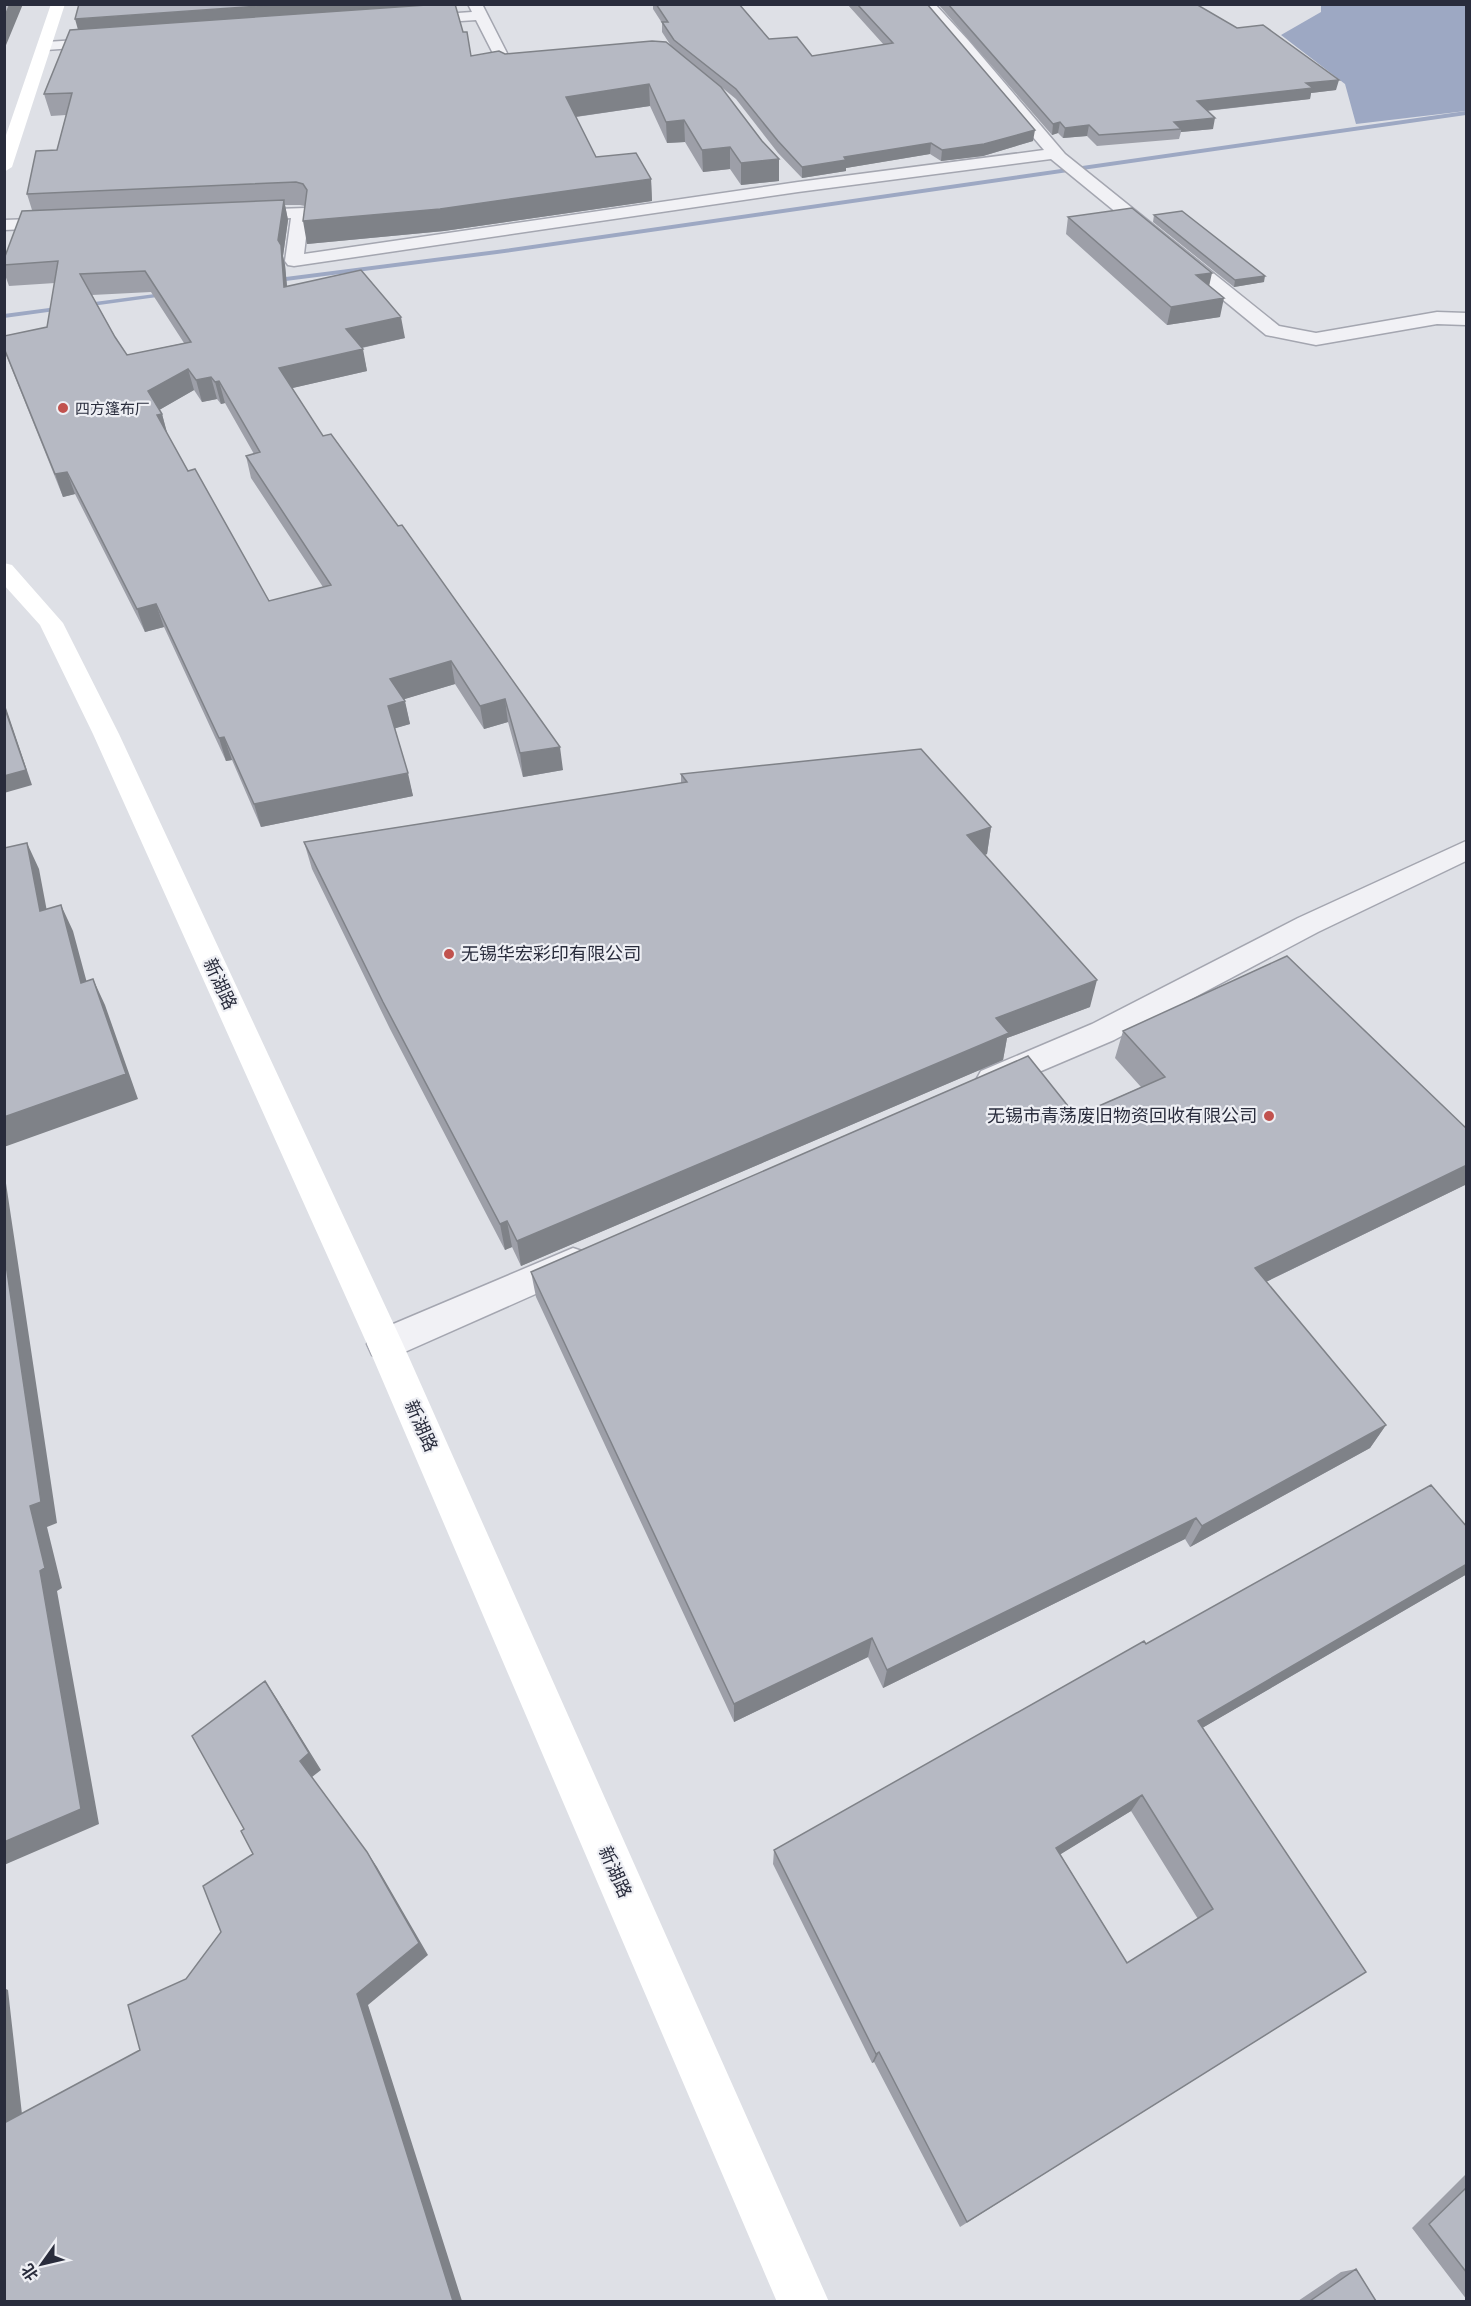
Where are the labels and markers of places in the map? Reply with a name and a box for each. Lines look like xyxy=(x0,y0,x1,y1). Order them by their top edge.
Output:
place label: 四方篷布厂 xyxy=(75,400,150,417)
marker: 四方篷布厂 xyxy=(56,401,70,415)
place label: 无锡华宏彩印有限公司 xyxy=(461,944,641,964)
marker: 无锡华宏彩印有限公司 xyxy=(442,947,456,961)
place label: 无锡市青荡废旧物资回收有限公司 xyxy=(987,1106,1257,1126)
marker: 无锡市青荡废旧物资回收有限公司 xyxy=(1262,1109,1276,1123)

